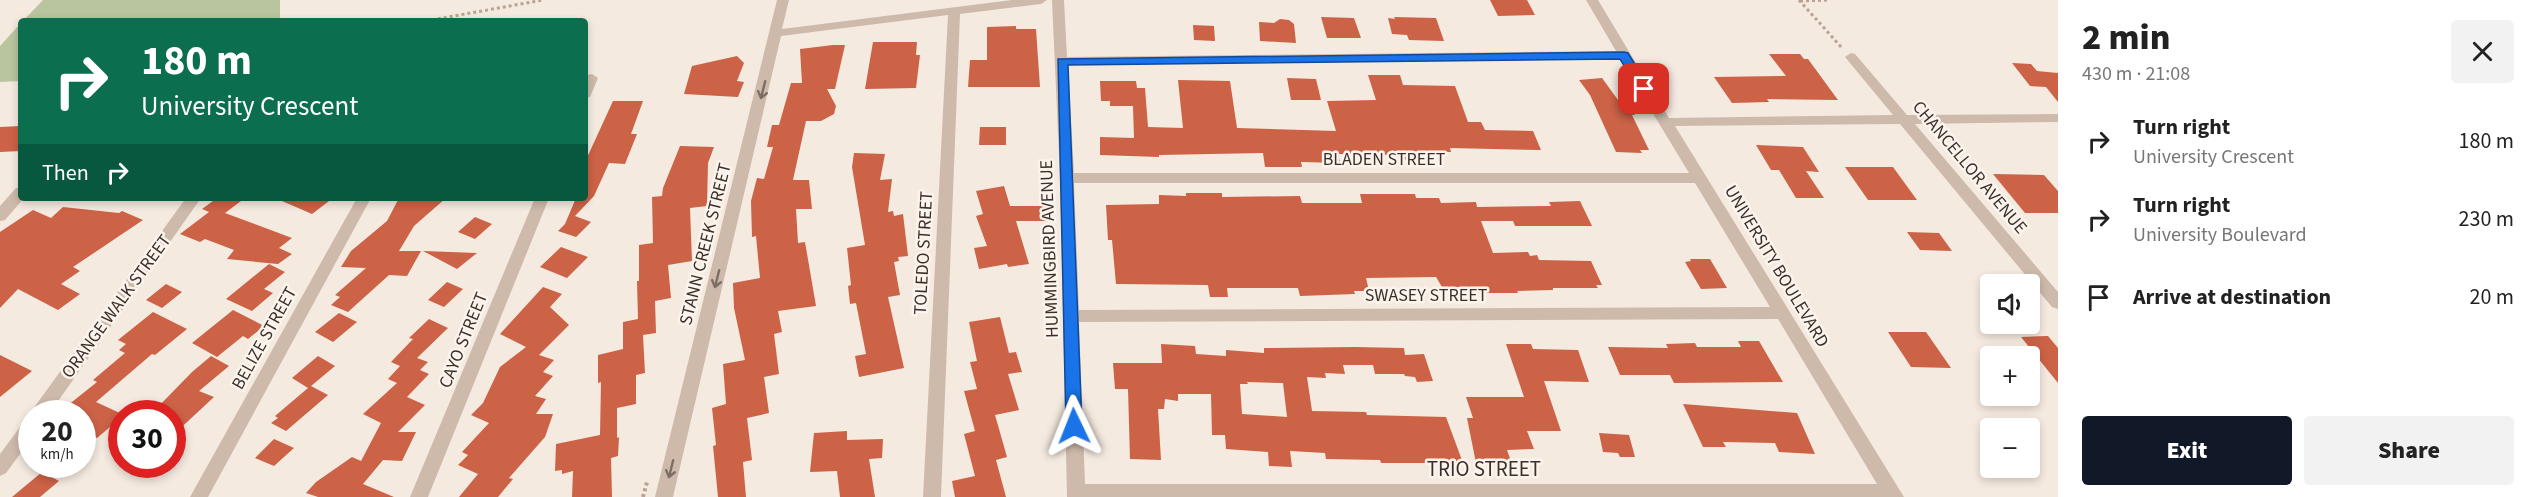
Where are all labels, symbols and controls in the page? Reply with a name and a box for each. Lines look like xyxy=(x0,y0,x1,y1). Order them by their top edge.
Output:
text: 2 min xyxy=(2082,12,2170,63)
button: close xyxy=(2451,20,2514,83)
text: 180 m xyxy=(141,31,252,91)
icon: right xyxy=(42,42,120,120)
text: 430 m · 21:08 xyxy=(2082,60,2190,88)
pin xyxy=(1618,63,1669,114)
icon: arrive xyxy=(1627,72,1660,105)
one-way arrow xyxy=(756,80,768,99)
text: University Crescent xyxy=(141,87,358,126)
street label: CHANCELLOR AVENUE xyxy=(1906,95,2033,239)
text: Turn right xyxy=(2133,111,2230,143)
icon: right xyxy=(2082,125,2115,158)
text: 180 m xyxy=(2459,125,2514,157)
text: University Crescent xyxy=(2133,143,2294,171)
street label: BLADEN STREET xyxy=(1323,147,1446,172)
icon: right xyxy=(101,156,134,189)
text: Then xyxy=(42,157,89,189)
street label: HUMMINGBIRD AVENUE xyxy=(1034,159,1065,338)
street label: STANN CREEK STREET xyxy=(673,160,738,328)
street label: UNIVERSITY BOULEVARD xyxy=(1718,180,1835,352)
text: Turn right xyxy=(2133,189,2230,221)
street label: TOLEDO STREET xyxy=(908,190,939,315)
icon: right xyxy=(2082,203,2115,236)
text: 230 m xyxy=(2459,203,2514,235)
text: University Boulevard xyxy=(2133,221,2307,249)
street label: ORANGE WALK STREET xyxy=(56,229,177,383)
one-way arrow xyxy=(710,269,722,288)
map controls xyxy=(1980,274,2040,478)
button: sound xyxy=(1980,274,2040,334)
icon: arrive xyxy=(2082,281,2115,314)
text: Arrive at destination xyxy=(2133,281,2331,313)
text: 20 m xyxy=(2469,281,2514,313)
street label: BELIZE STREET xyxy=(226,282,303,394)
street label: SWASEY STREET xyxy=(1365,283,1488,308)
street label: CAYO STREET xyxy=(433,288,494,392)
button: + xyxy=(1980,346,2040,406)
position arrow xyxy=(1042,394,1106,458)
speed limit sign: 30 xyxy=(108,400,186,478)
text: 20 xyxy=(41,410,73,453)
button: Exit xyxy=(2082,416,2292,485)
button: Share xyxy=(2304,416,2514,485)
button: − xyxy=(1980,418,2040,478)
text: km/h xyxy=(40,444,74,465)
street label: TRIO STREET xyxy=(1427,454,1541,484)
one-way arrow xyxy=(664,459,676,478)

